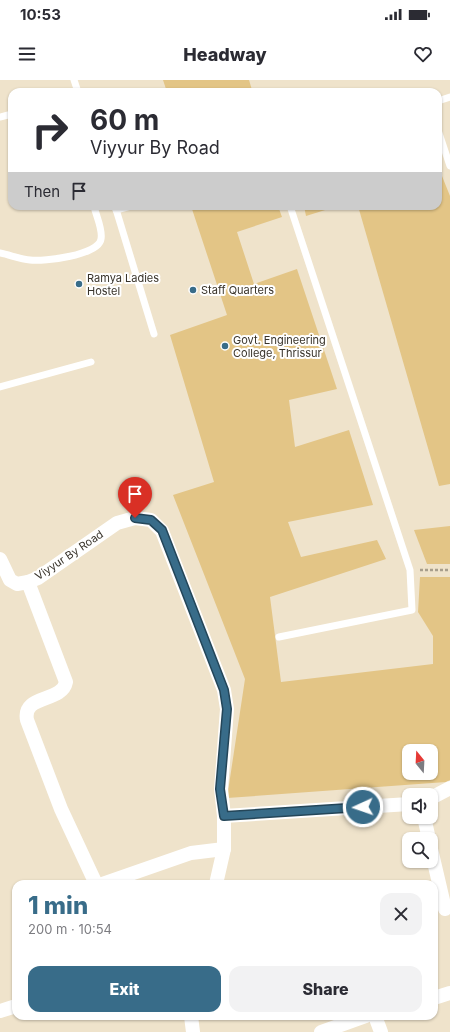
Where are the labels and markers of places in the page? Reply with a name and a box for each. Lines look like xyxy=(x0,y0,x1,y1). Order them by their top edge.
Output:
place label: Ramya Ladies Hostel xyxy=(87,271,159,298)
marker: Ramya Ladies Hostel xyxy=(74,279,84,289)
place label: Staff Quarters xyxy=(201,283,274,297)
marker: Staff Quarters xyxy=(188,285,198,295)
place label: Govt. Engineering College, Thrissur xyxy=(233,333,326,360)
marker: Govt. Engineering College, Thrissur xyxy=(220,341,230,351)
pin xyxy=(118,477,152,518)

